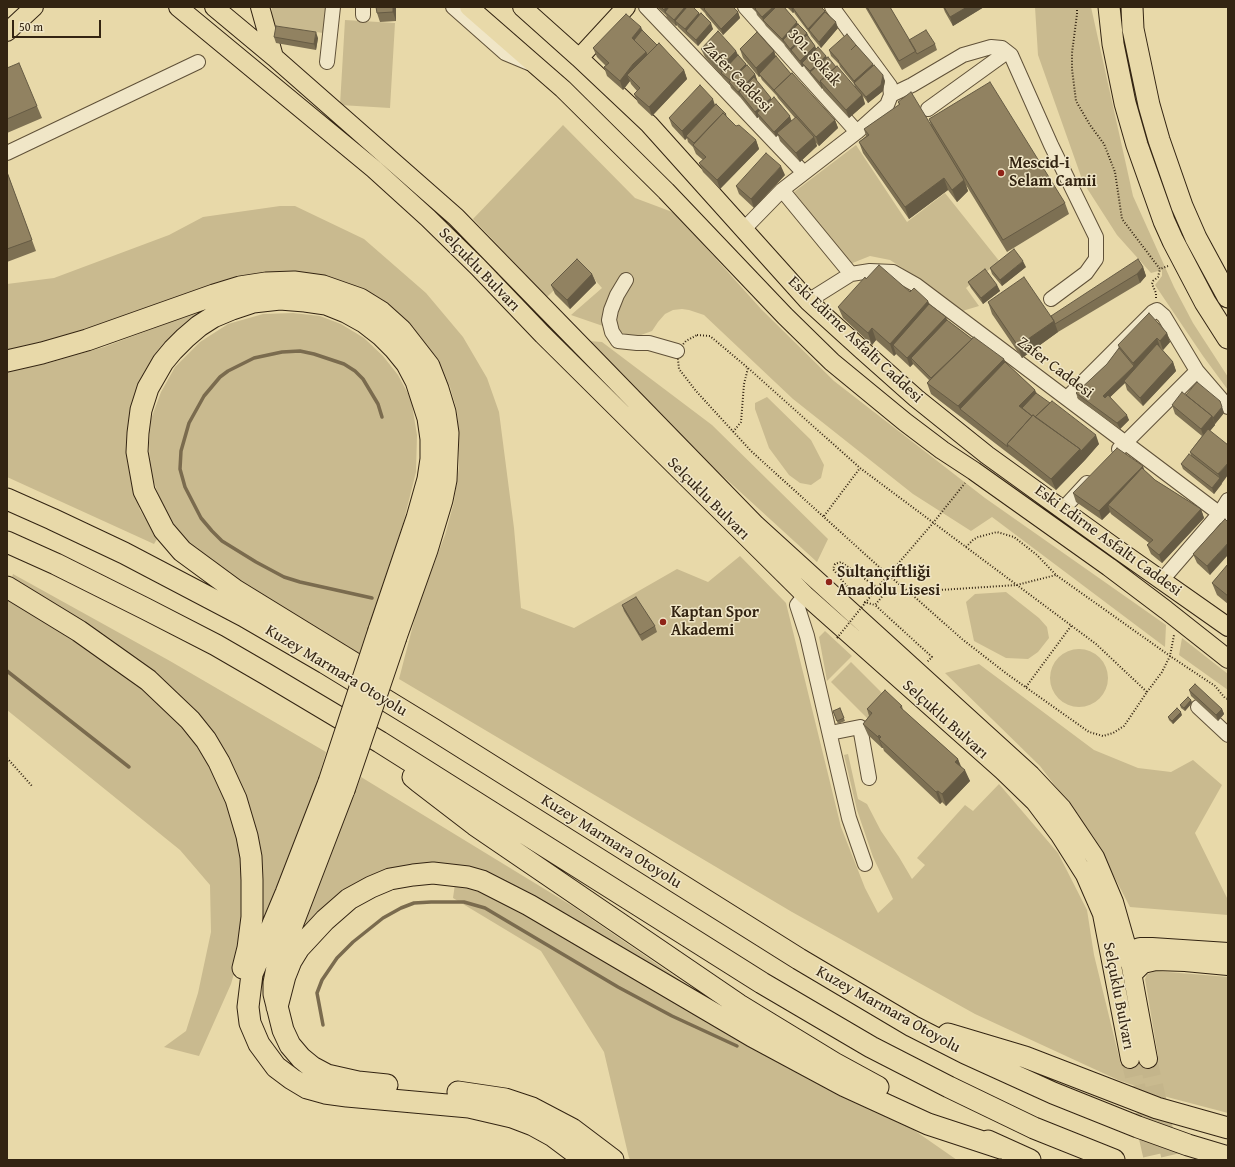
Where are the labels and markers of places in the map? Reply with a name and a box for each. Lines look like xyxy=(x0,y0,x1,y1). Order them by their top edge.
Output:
place label: Mescid-i Selam Camii xyxy=(1009,154,1097,192)
marker: Mescid-i Selam Camii xyxy=(996,168,1006,178)
place label: Sultançiftliği Anadolu Lisesi xyxy=(837,563,940,601)
marker: Sultançiftliği Anadolu Lisesi xyxy=(824,577,834,587)
place label: Kaptan Spor Akademi xyxy=(671,603,759,641)
marker: Kaptan Spor Akademi xyxy=(658,617,668,627)

